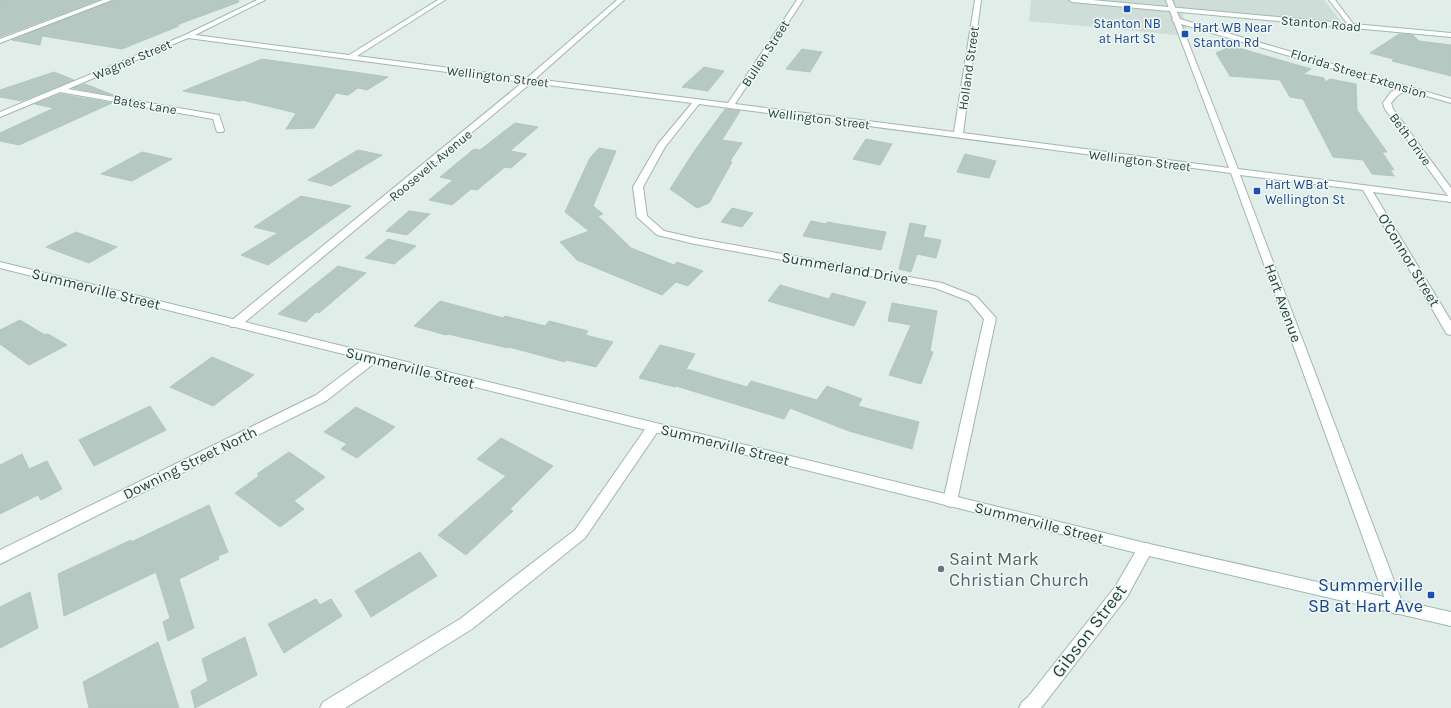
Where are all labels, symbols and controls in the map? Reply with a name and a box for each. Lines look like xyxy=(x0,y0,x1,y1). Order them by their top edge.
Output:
marker: Stanton NB at Hart St xyxy=(1122,4,1132,14)
street label: Stanton Road xyxy=(1280,13,1362,34)
place label: Stanton NB at Hart St xyxy=(1093,16,1161,46)
street label: Bullen Street xyxy=(738,17,793,89)
place label: Hart WB Near Stanton Rd xyxy=(1193,20,1272,50)
street label: Holland Street xyxy=(955,25,982,111)
marker: Hart WB Near Stanton Rd xyxy=(1180,29,1190,39)
street label: Wagner Street xyxy=(91,36,174,83)
street label: Florida Street Extension xyxy=(1289,46,1429,101)
street label: Wellington Street xyxy=(446,63,550,90)
street label: Bates Lane xyxy=(112,92,178,118)
street label: Wellington Street xyxy=(767,105,871,132)
street label: Beth Drive xyxy=(1387,110,1435,169)
street label: Roosevelt Avenue xyxy=(386,126,475,204)
street label: Wellington Street xyxy=(1088,147,1192,174)
place label: Hart WB at Wellington St xyxy=(1265,177,1345,207)
marker: Hart WB at Wellington St xyxy=(1252,186,1262,196)
street label: O'Connor Street xyxy=(1374,210,1444,310)
street label: Summerland Drive xyxy=(780,248,910,288)
street label: Hart Avenue xyxy=(1260,261,1306,345)
street label: Summerville Street xyxy=(30,264,163,314)
street label: Summerville Street xyxy=(344,343,477,393)
street label: Summerville Street xyxy=(659,420,792,470)
street label: Downing Street North xyxy=(120,423,260,503)
street label: Summerville Street xyxy=(973,498,1106,548)
place label: Saint Mark Christian Church xyxy=(949,548,1089,591)
marker: Saint Mark Christian Church xyxy=(936,564,946,574)
place label: Summerville SB at Hart Ave xyxy=(1308,574,1423,617)
street label: Gibson Street xyxy=(1047,580,1131,682)
marker: Summerville SB at Hart Ave xyxy=(1426,590,1436,600)

